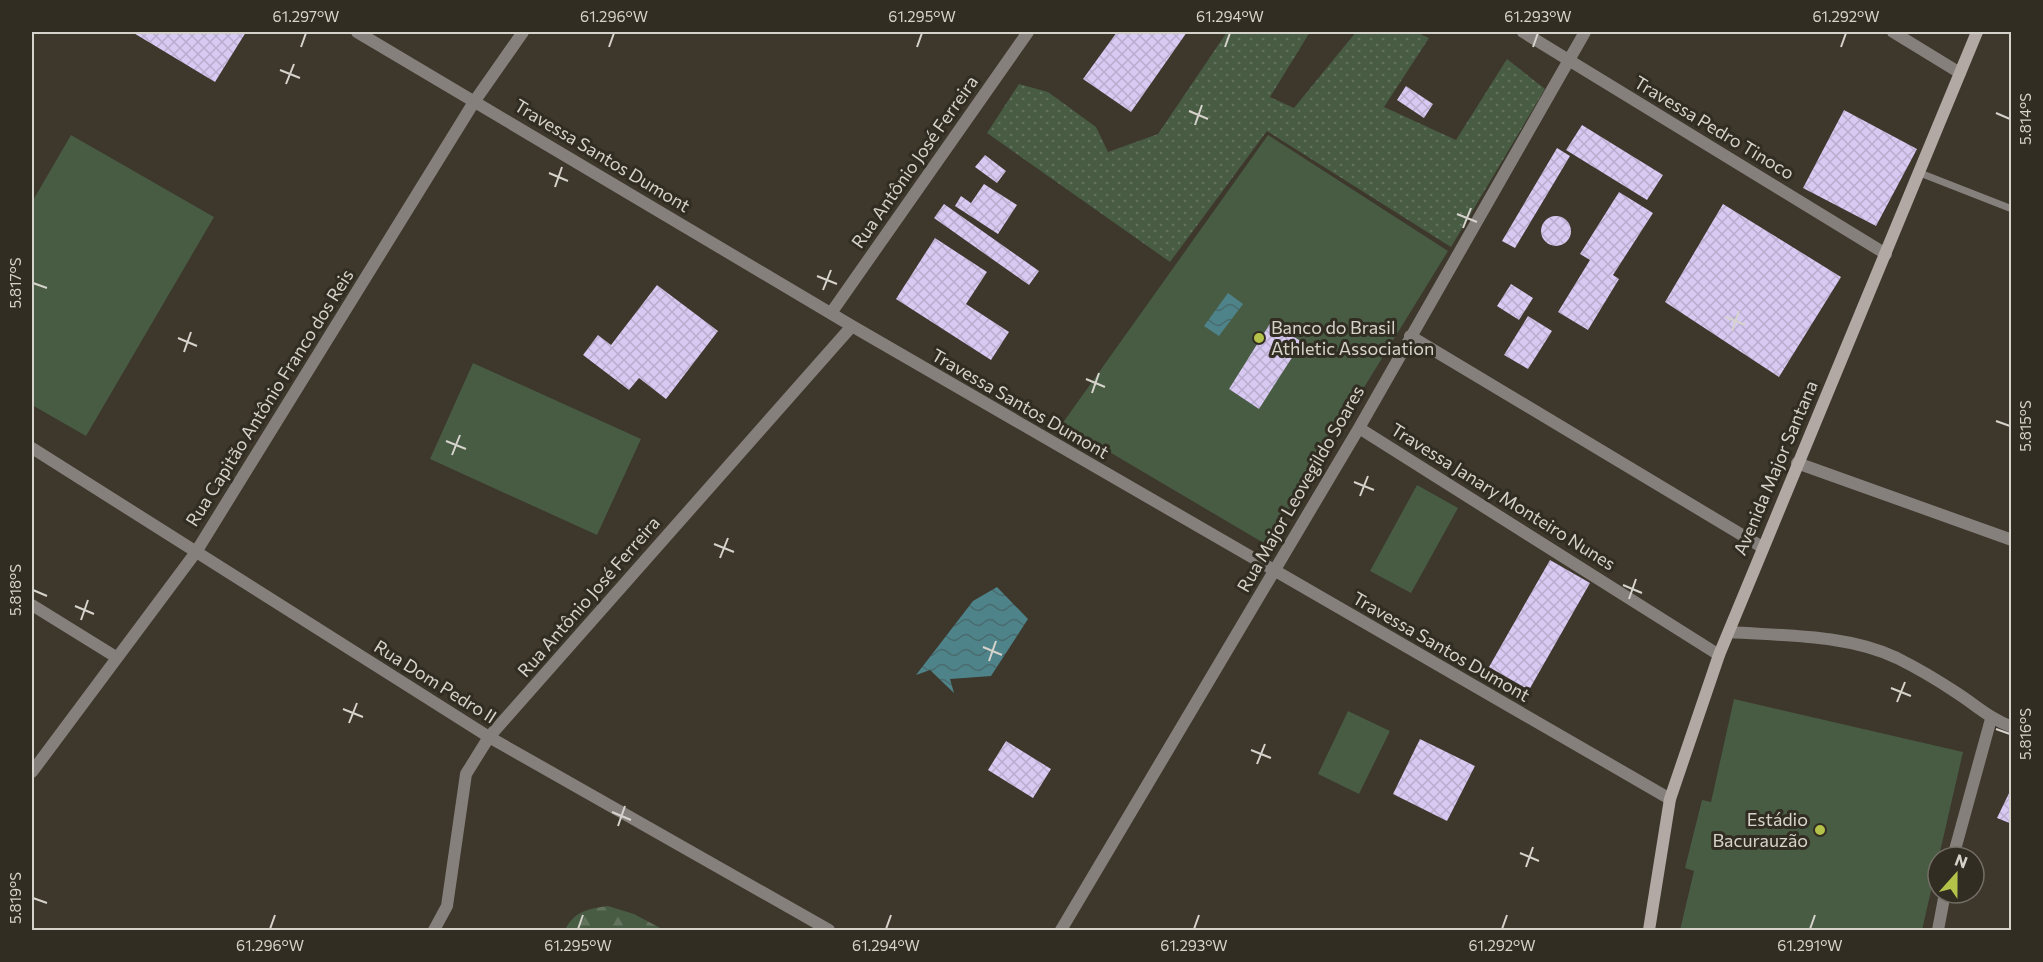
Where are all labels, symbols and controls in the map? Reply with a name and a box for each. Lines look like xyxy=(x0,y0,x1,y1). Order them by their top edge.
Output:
text: 61.297°W xyxy=(273,7,339,25)
text: 61.296°W xyxy=(580,7,648,25)
text: 61.295°W xyxy=(888,7,956,25)
text: 61.294°W xyxy=(1196,7,1264,25)
text: 61.293°W xyxy=(1504,7,1572,25)
text: 61.292°W xyxy=(1812,7,1880,25)
street label: Rua Antônio José Ferreira xyxy=(846,71,982,252)
street label: Travessa Pedro Tinoco xyxy=(1631,71,1798,184)
text: 5.814°S xyxy=(2016,93,2034,145)
street label: Travessa Santos Dumont xyxy=(511,94,694,216)
text: 5.817°S xyxy=(6,257,24,309)
street label: Rua Capitão Antônio Franco dos Reis xyxy=(181,265,358,530)
place label: Banco do Brasil Athletic Association xyxy=(1271,316,1434,359)
marker: Banco do Brasil Athletic Association xyxy=(1252,331,1266,345)
street label: Travessa Santos Dumont xyxy=(928,343,1113,463)
street label: Avenida Major Santana xyxy=(1728,377,1822,558)
street label: Rua Major Leovegildo Soares xyxy=(1232,381,1368,596)
text: 5.815°S xyxy=(2016,400,2034,452)
street label: Travessa Janary Monteiro Nunes xyxy=(1387,418,1620,575)
street label: Rua Antônio José Ferreira xyxy=(512,511,664,681)
text: 5.818°S xyxy=(6,564,24,616)
street label: Travessa Santos Dumont xyxy=(1349,586,1534,706)
street label: Rua Dom Pedro II xyxy=(370,635,501,728)
text: 5.816°S xyxy=(2016,708,2034,760)
place label: Estádio Bacurauzão xyxy=(1713,808,1808,851)
marker: Estádio Bacurauzão xyxy=(1813,823,1827,837)
north arrow xyxy=(1926,845,1986,905)
text: N xyxy=(1953,850,1971,872)
text: 5.819°S xyxy=(6,872,24,924)
text: 61.296°W xyxy=(236,936,304,954)
text: 61.295°W xyxy=(544,936,612,954)
text: 61.294°W xyxy=(852,936,920,954)
text: 61.293°W xyxy=(1160,936,1228,954)
text: 61.292°W xyxy=(1468,936,1536,954)
text: 61.291°W xyxy=(1777,936,1843,954)

